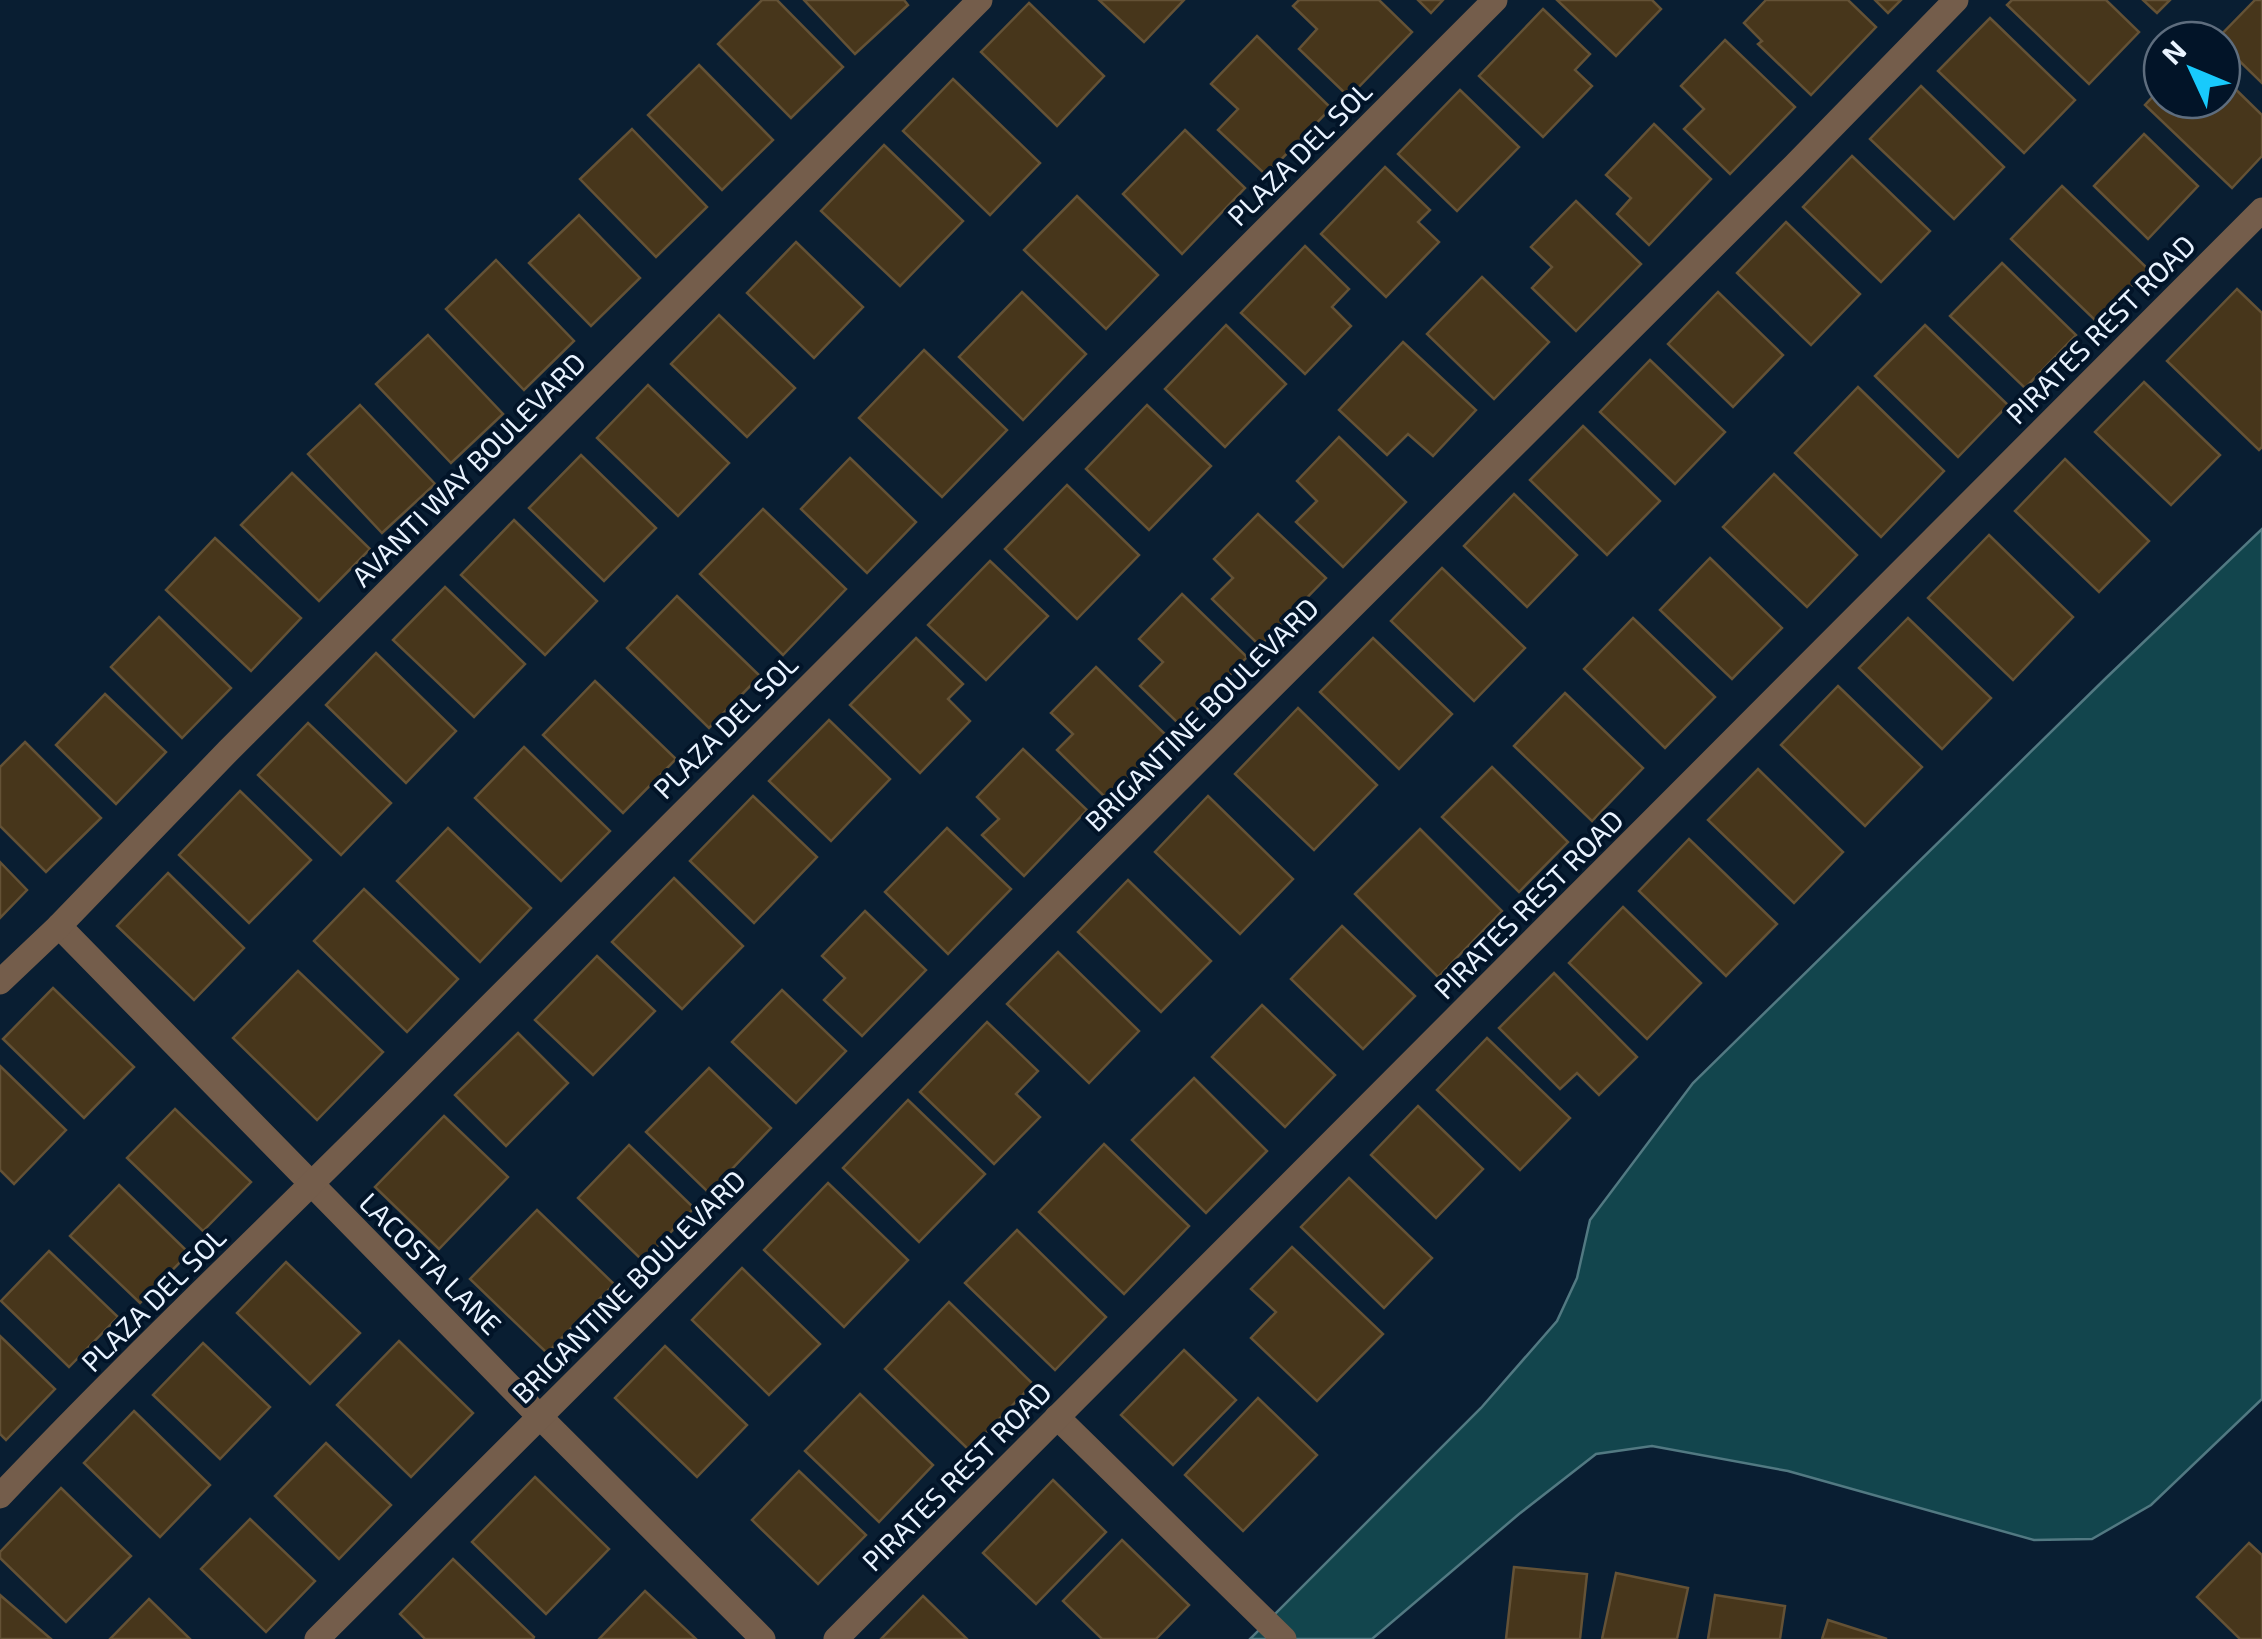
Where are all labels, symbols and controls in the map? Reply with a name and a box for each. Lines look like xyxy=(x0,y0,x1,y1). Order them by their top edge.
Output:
north arrow xyxy=(2142,20,2242,120)
text: N xyxy=(2154,33,2193,71)
street label: PLAZA DEL SOL xyxy=(1220,74,1378,232)
street label: PIRATES REST ROAD xyxy=(1998,227,2202,431)
street label: AVANTI WAY BOULEVARD xyxy=(344,345,592,593)
street label: BRIGANTINE BOULEVARD xyxy=(1077,590,1325,838)
street label: PLAZA DEL SOL xyxy=(646,647,804,805)
street label: PIRATES REST ROAD xyxy=(1426,802,1630,1006)
street label: BRIGANTINE BOULEVARD xyxy=(504,1162,752,1410)
street label: LACOSTA LANE xyxy=(353,1185,509,1341)
street label: PLAZA DEL SOL xyxy=(74,1220,232,1378)
street label: PIRATES REST ROAD xyxy=(854,1374,1058,1578)

